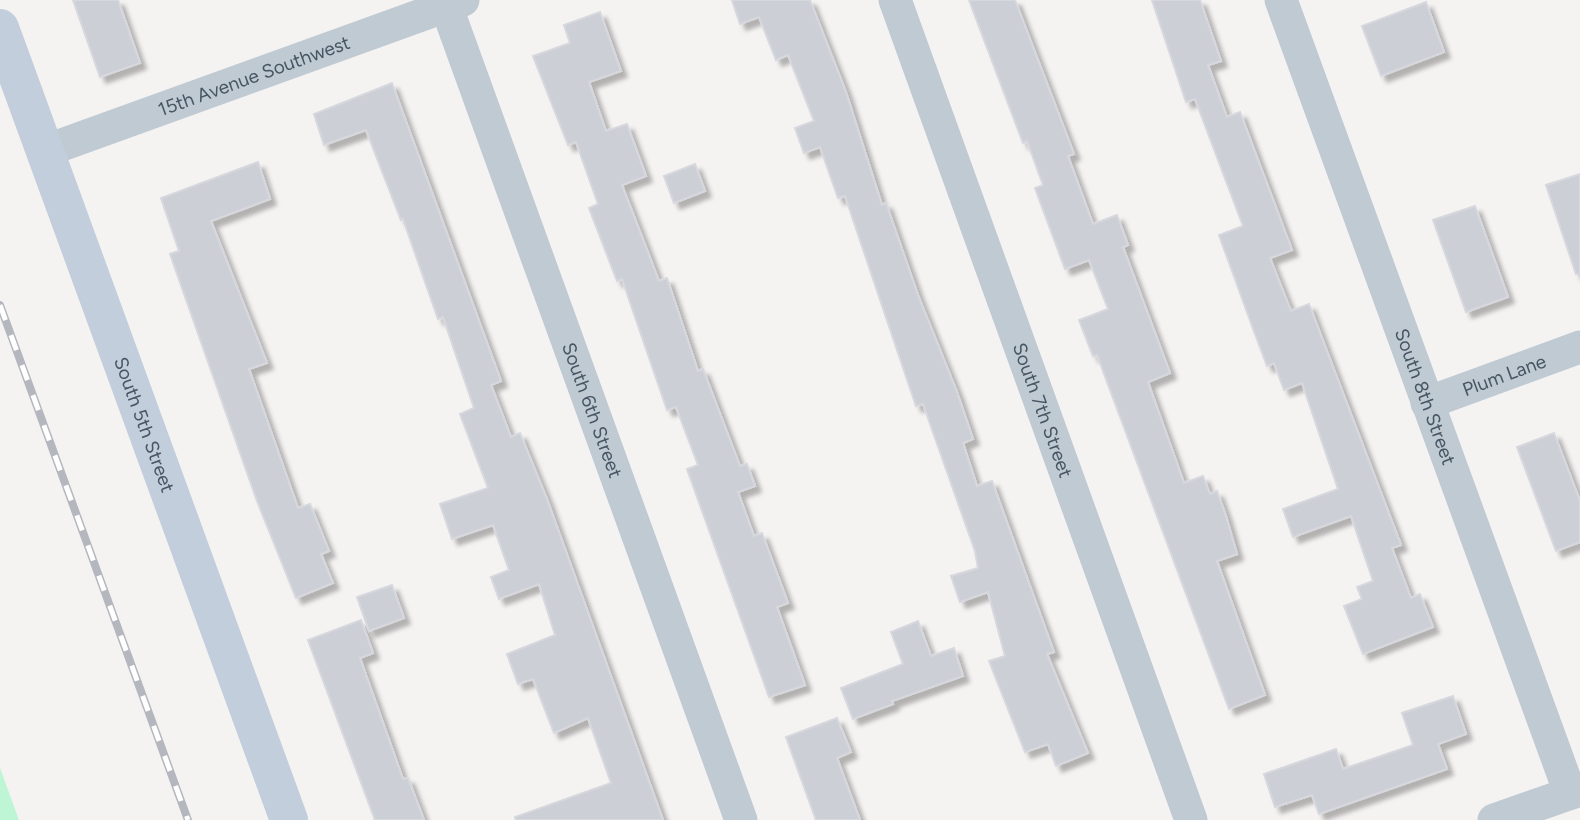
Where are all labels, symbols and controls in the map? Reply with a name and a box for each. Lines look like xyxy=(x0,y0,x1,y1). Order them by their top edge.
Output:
street label: 15th Avenue Southwest xyxy=(155,31,353,121)
street label: South 8th Street xyxy=(1390,325,1460,468)
street label: South 6th Street xyxy=(557,339,627,481)
street label: South 7th Street xyxy=(1008,340,1077,481)
street label: Plum Lane xyxy=(1459,349,1549,401)
street label: South 5th Street xyxy=(109,354,179,495)

